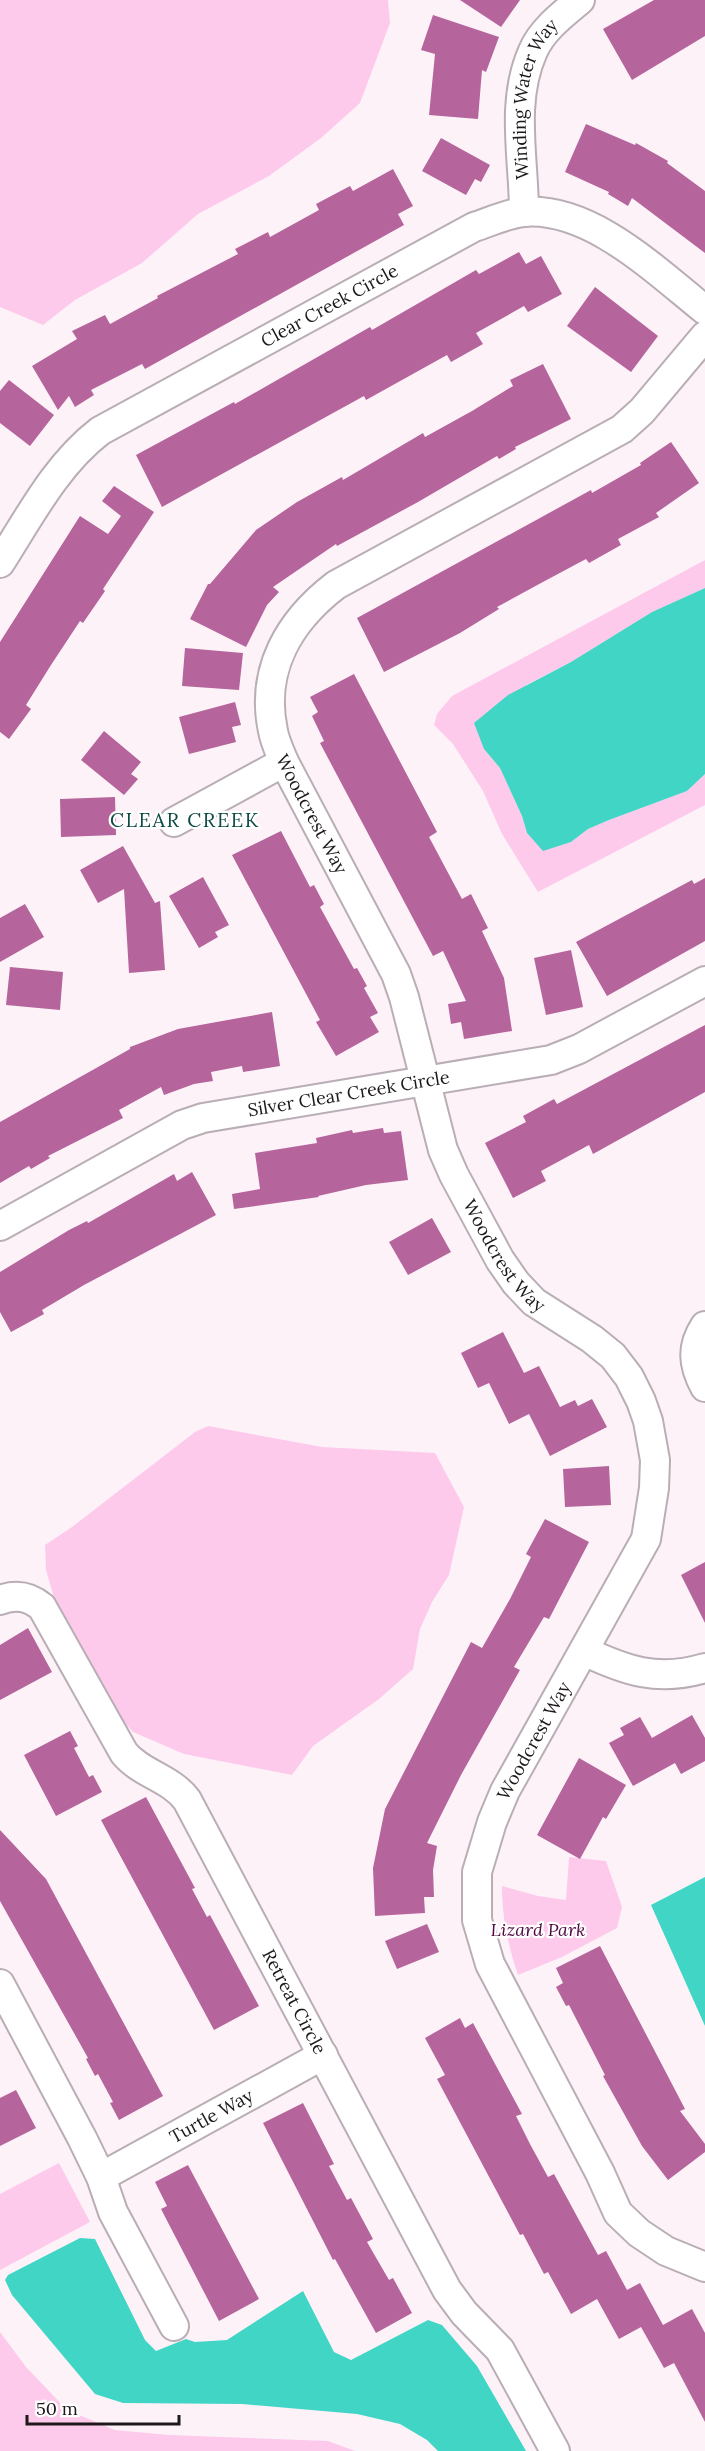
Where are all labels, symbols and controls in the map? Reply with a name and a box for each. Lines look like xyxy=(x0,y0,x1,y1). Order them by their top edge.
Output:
street label: Winding Water Way xyxy=(508,13,563,180)
street label: Clear Creek Circle xyxy=(257,259,402,352)
street label: Woodcrest Way xyxy=(271,750,353,878)
district label: CLEAR CREEK xyxy=(110,807,260,832)
street label: Silver Clear Creek Circle xyxy=(246,1065,451,1121)
street label: Woodcrest Way xyxy=(458,1195,550,1317)
street label: Woodcrest Way xyxy=(492,1677,576,1804)
park label: Lizard Park xyxy=(491,1918,585,1941)
street label: Retreat Circle xyxy=(257,1945,332,2058)
street label: Turtle Way xyxy=(165,2083,258,2148)
scale bar xyxy=(27,2388,178,2426)
text: 50 m xyxy=(36,2397,78,2420)

